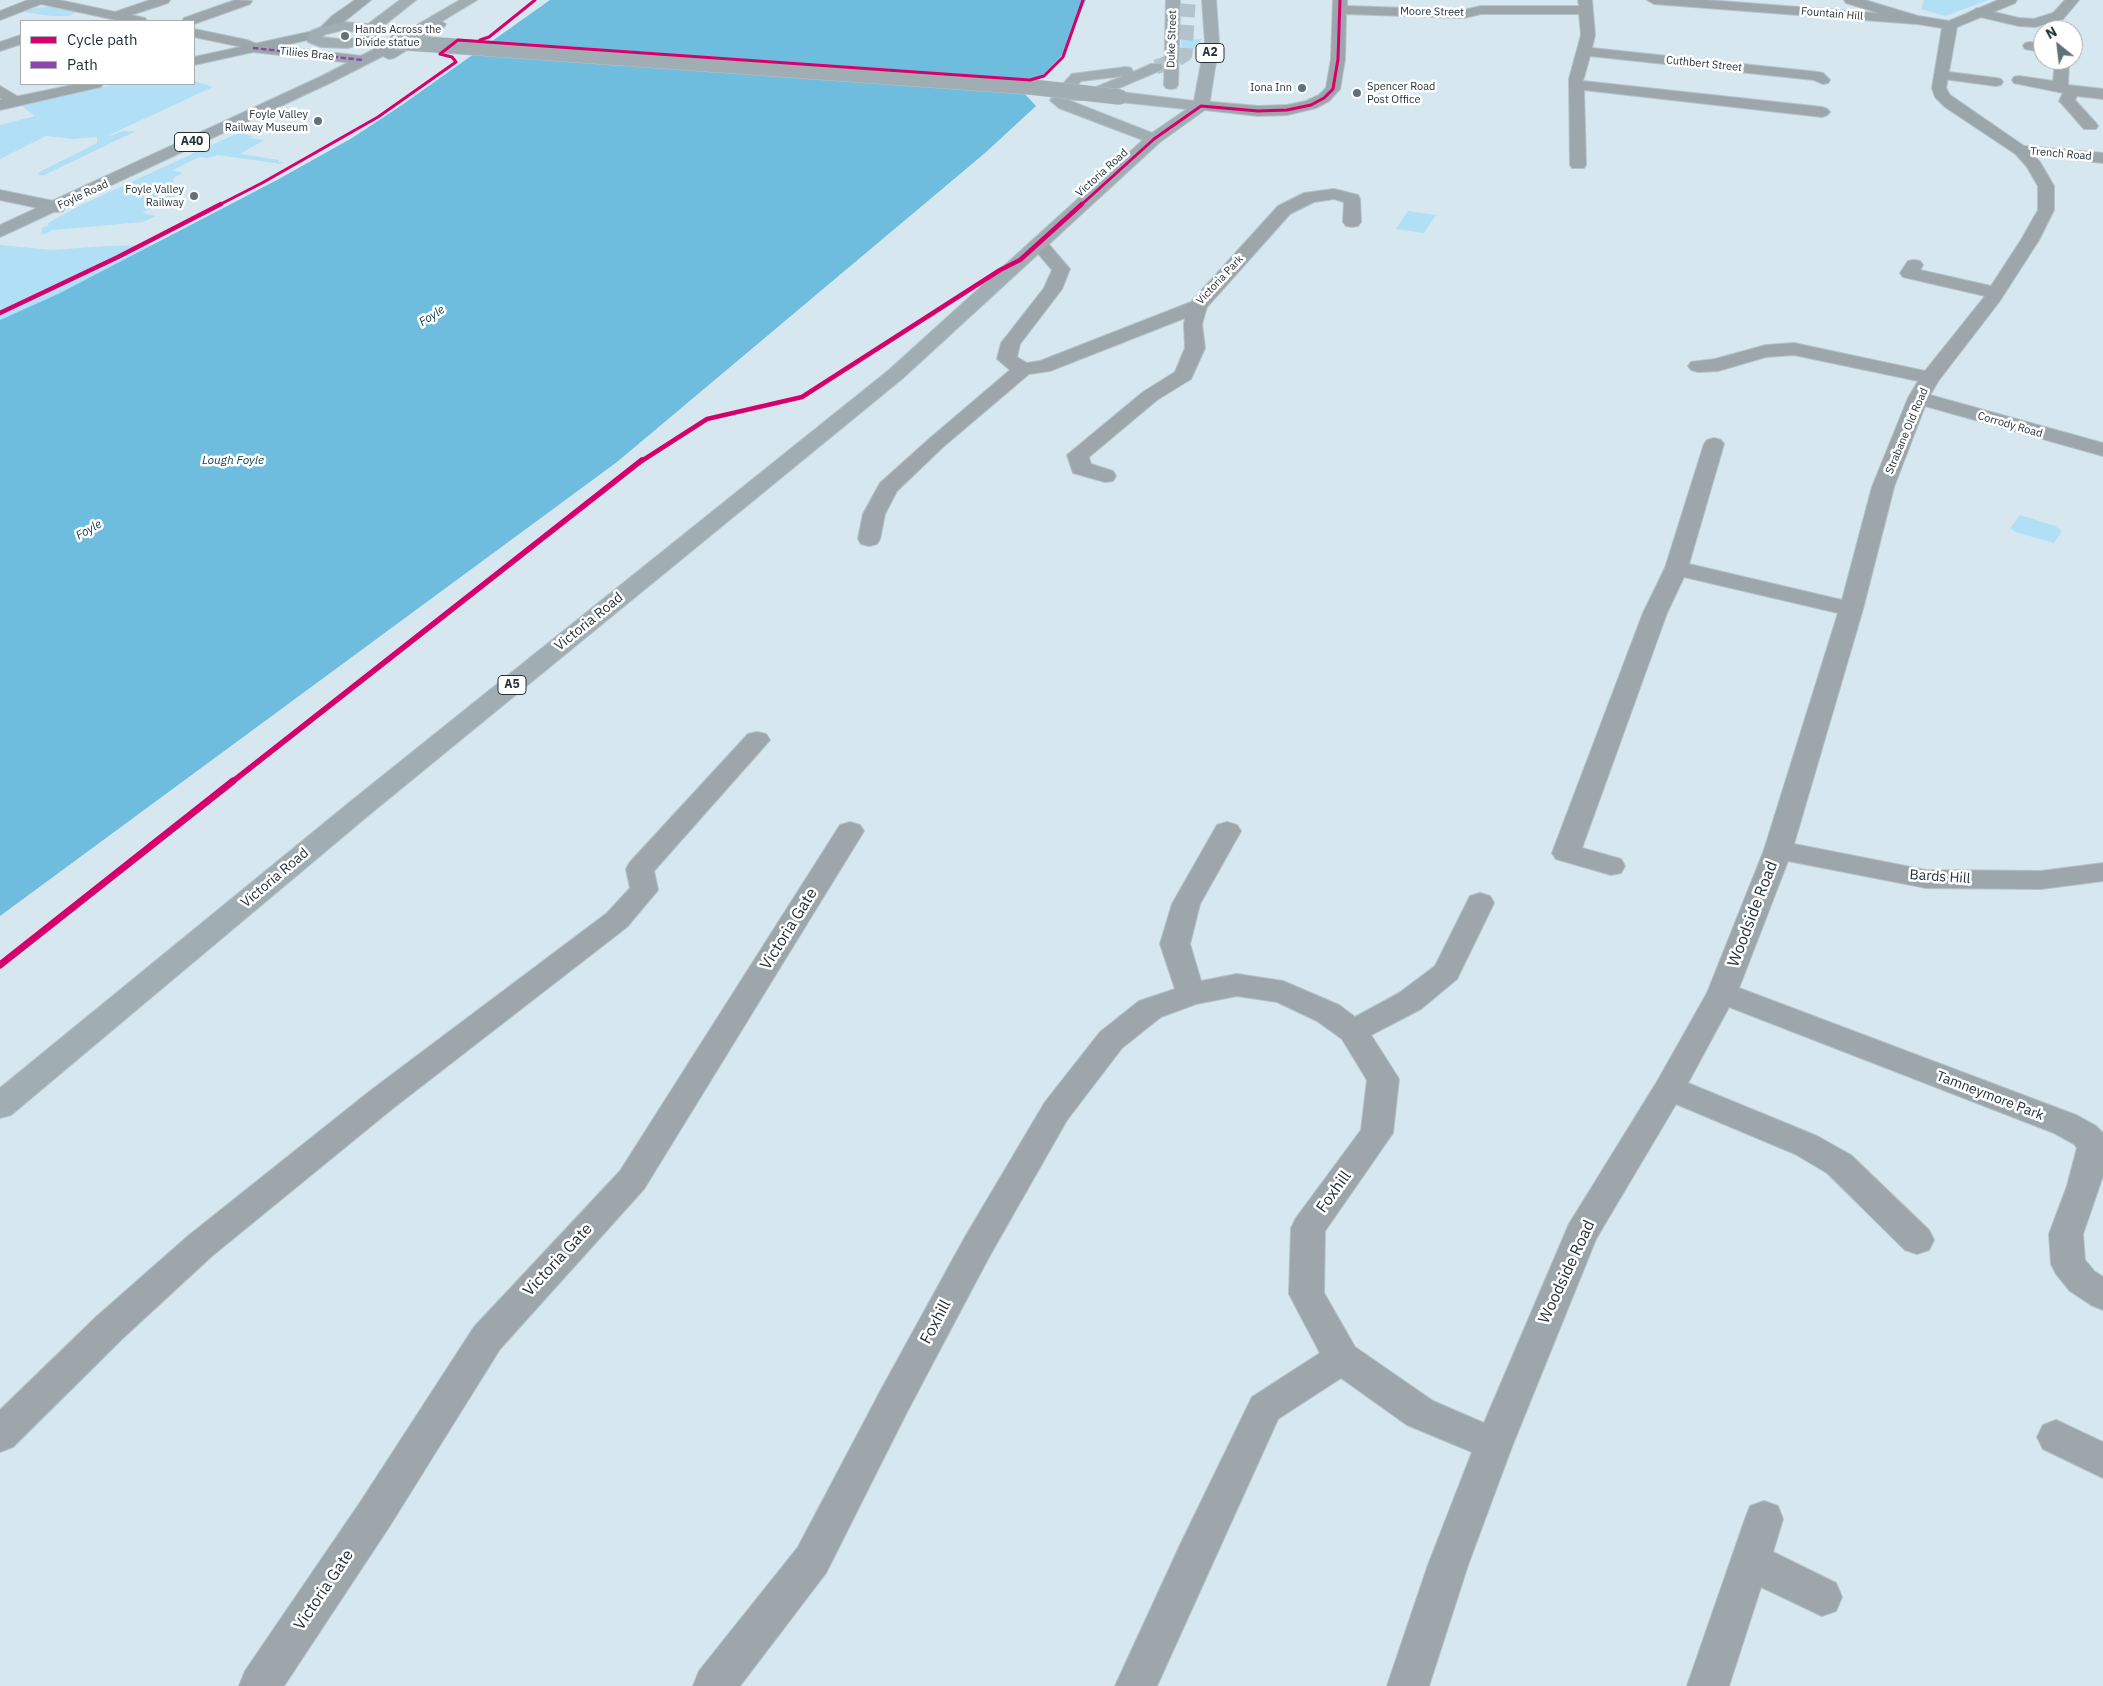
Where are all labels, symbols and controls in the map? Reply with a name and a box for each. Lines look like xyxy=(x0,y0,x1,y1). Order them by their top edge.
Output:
street label: Moore Street xyxy=(1400,5,1464,19)
street label: Fountain Hill xyxy=(1800,5,1864,23)
street label: Duke Street xyxy=(1164,10,1180,68)
legend xyxy=(20,20,195,85)
north arrow xyxy=(2033,20,2083,70)
text: N xyxy=(2042,22,2060,43)
place label: Hands Across the Divide statue xyxy=(355,23,441,49)
text: Cycle path xyxy=(67,30,138,49)
marker: Hands Across the Divide statue xyxy=(339,30,351,42)
road number: A2 xyxy=(1196,44,1224,62)
street label: Tiliies Brae xyxy=(279,45,335,63)
street label: Cuthbert Street xyxy=(1665,53,1743,75)
text: Path xyxy=(67,55,98,74)
place label: Spencer Road Post Office xyxy=(1367,80,1435,106)
place label: Iona Inn xyxy=(1250,81,1292,95)
marker: Iona Inn xyxy=(1296,82,1308,94)
marker: Spencer Road Post Office xyxy=(1351,87,1363,99)
place label: Foyle Valley Railway Museum xyxy=(225,108,308,134)
marker: Foyle Valley Railway Museum xyxy=(312,115,324,127)
road number: A40 xyxy=(174,132,210,152)
street label: Trench Road xyxy=(2030,145,2092,163)
street label: Victoria Road xyxy=(1073,146,1131,200)
street label: Foyle Road xyxy=(56,178,110,212)
place label: Foyle Valley Railway xyxy=(125,183,184,209)
marker: Foyle Valley Railway xyxy=(188,190,200,202)
street label: Victoria Park xyxy=(1194,253,1246,307)
water label: Foyle xyxy=(417,302,447,330)
street label: Strabane Old Road xyxy=(1883,386,1931,476)
street label: Corrody Road xyxy=(1976,409,2044,441)
water label: Lough Foyle xyxy=(202,454,264,468)
water label: Foyle xyxy=(73,517,105,543)
street label: Victoria Road xyxy=(551,589,627,655)
road number: A5 xyxy=(498,676,526,694)
street label: Victoria Road xyxy=(238,845,312,911)
street label: Woodside Road xyxy=(1724,858,1782,970)
street label: Bards Hill xyxy=(1909,866,1971,888)
street label: Victoria Gate xyxy=(756,885,822,973)
street label: Tamneymore Park xyxy=(1934,1068,2046,1124)
street label: Foxhill xyxy=(1312,1167,1356,1217)
street label: Woodside Road xyxy=(1535,1217,1599,1327)
street label: Victoria Gate xyxy=(519,1220,597,1300)
street label: Foxhill xyxy=(916,1297,956,1347)
street label: Victoria Gate xyxy=(290,1546,358,1634)

